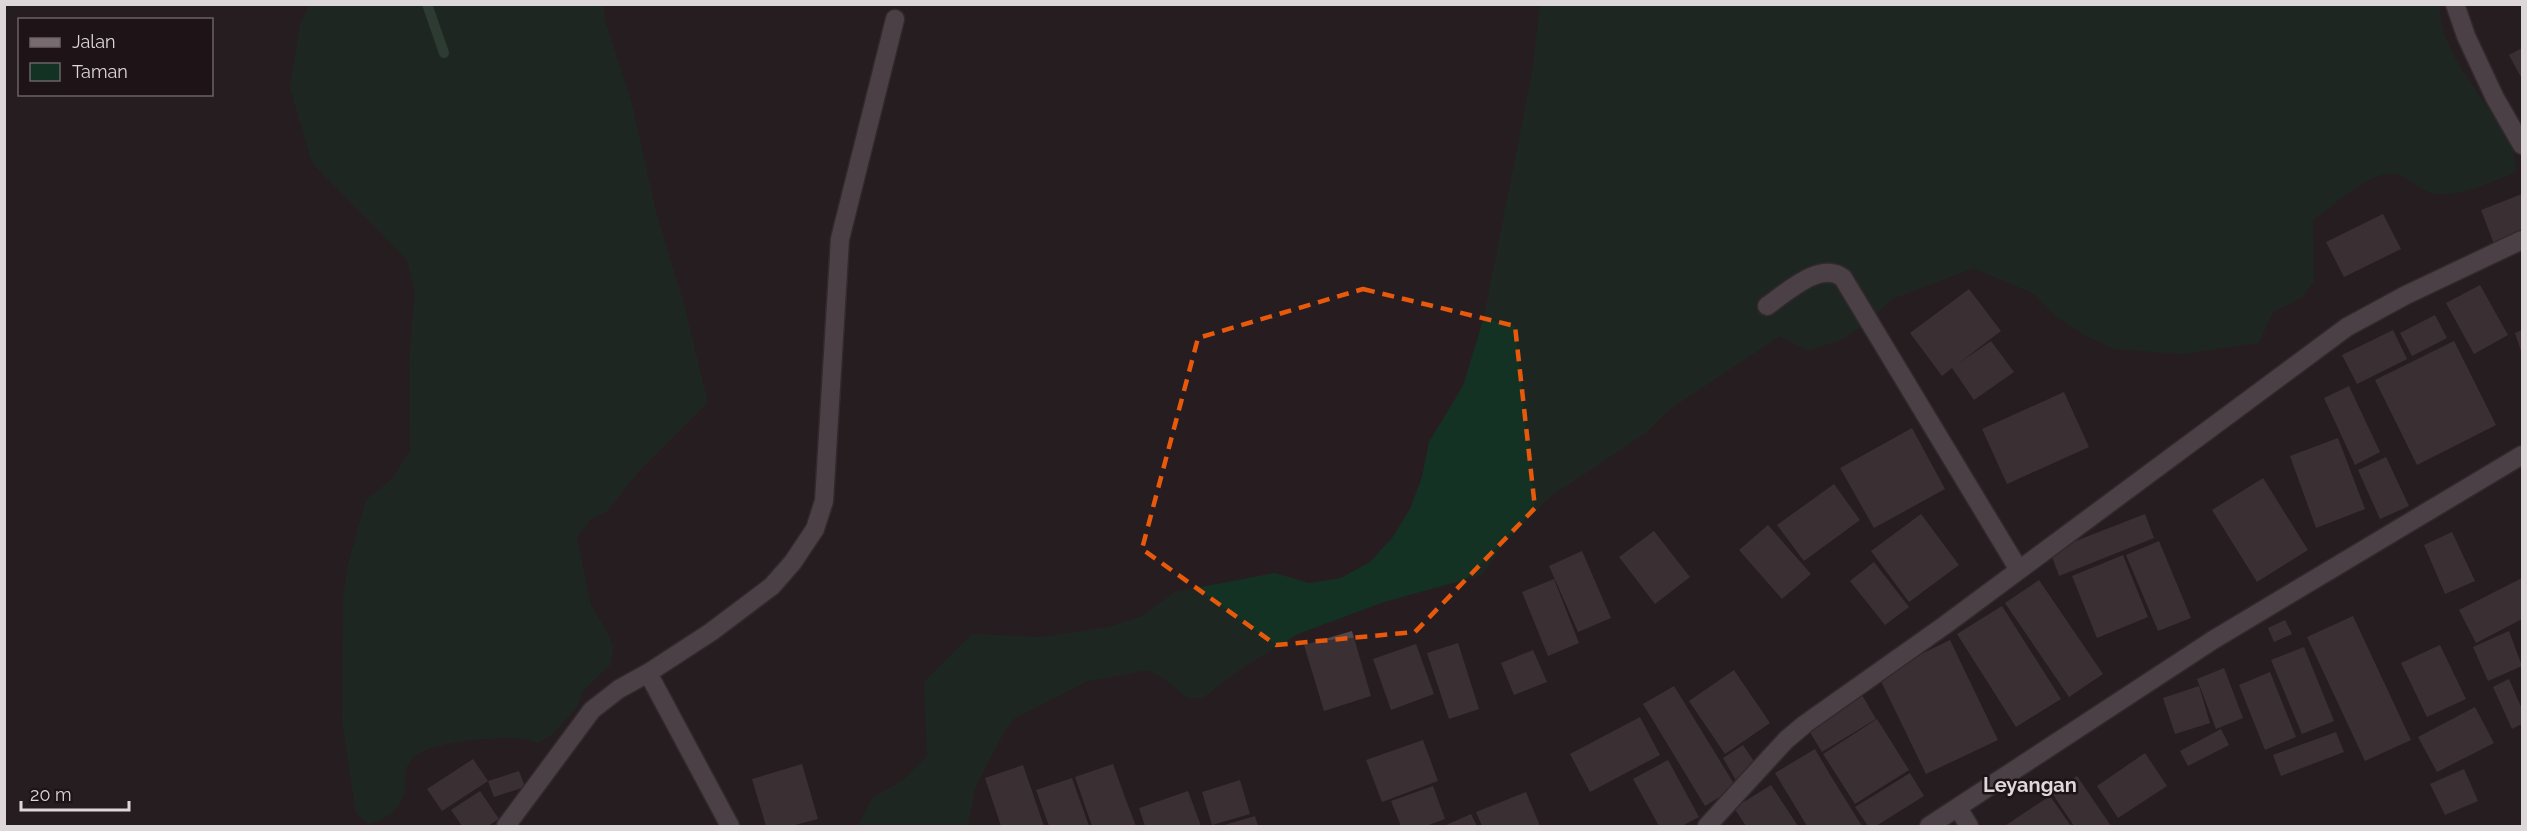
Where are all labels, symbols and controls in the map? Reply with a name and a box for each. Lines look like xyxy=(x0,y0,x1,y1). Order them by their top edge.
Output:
legend xyxy=(18,18,213,96)
text: Jalan xyxy=(72,31,116,52)
text: Taman xyxy=(72,61,128,82)
district label: Leyangan xyxy=(1983,773,2077,797)
scale bar xyxy=(21,774,129,812)
text: 20 m xyxy=(30,784,72,805)

